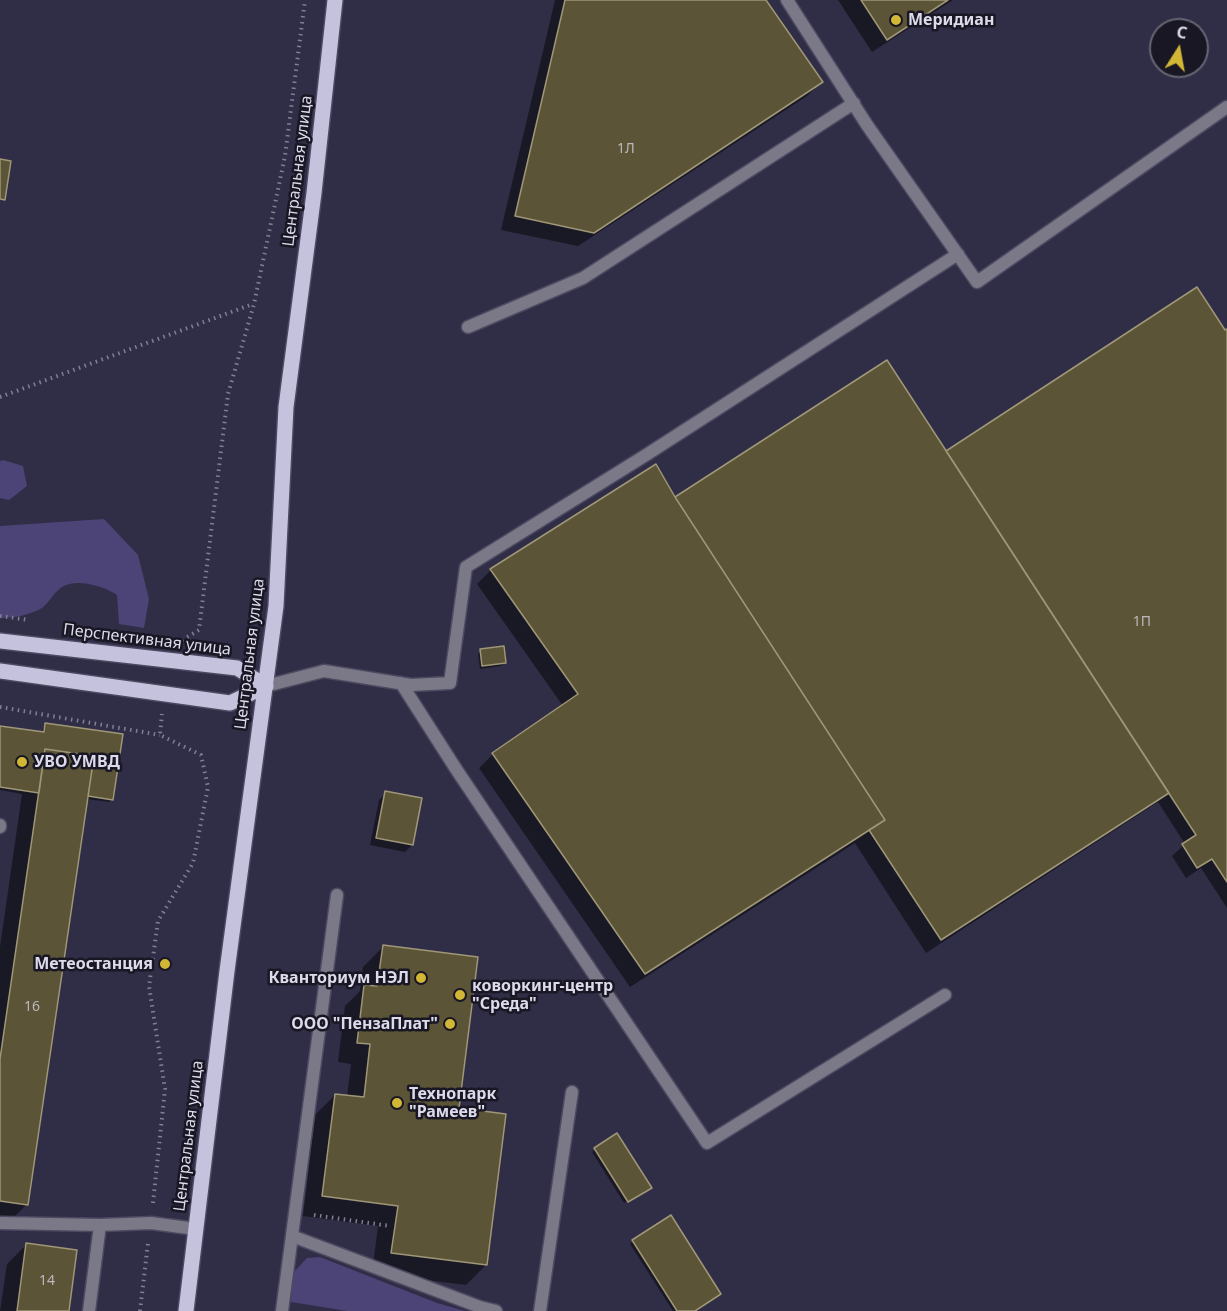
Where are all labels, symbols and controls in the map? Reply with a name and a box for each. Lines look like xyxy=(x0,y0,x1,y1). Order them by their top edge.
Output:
place label: Меридиан xyxy=(908,10,994,30)
marker: Меридиан xyxy=(889,13,903,27)
north arrow xyxy=(1149,18,1209,78)
text: С xyxy=(1175,21,1189,44)
street label: Центральная улица xyxy=(279,94,317,248)
house number: 1Л xyxy=(617,141,635,157)
street label: Центральная улица xyxy=(231,577,269,731)
house number: 1П xyxy=(1133,614,1151,630)
street label: Перспективная улица xyxy=(62,620,232,660)
place label: УВО УМВД xyxy=(34,752,120,772)
marker: УВО УМВД xyxy=(15,755,29,769)
place label: Метеостанция xyxy=(34,954,153,974)
marker: Метеостанция xyxy=(158,957,172,971)
place label: Кванториум НЭЛ xyxy=(268,968,409,988)
marker: Кванториум НЭЛ xyxy=(414,971,428,985)
place label: коворкинг-центр "Среда" xyxy=(472,976,613,1014)
marker: коворкинг-центр "Среда" xyxy=(453,988,467,1002)
house number: 16 xyxy=(24,999,40,1015)
place label: ООО "ПензаПлат" xyxy=(291,1014,438,1034)
marker: ООО "ПензаПлат" xyxy=(443,1017,457,1031)
street label: Центральная улица xyxy=(170,1059,208,1213)
place label: Технопарк "Рамеев" xyxy=(409,1084,496,1122)
marker: Технопарк "Рамеев" xyxy=(390,1096,404,1110)
house number: 14 xyxy=(39,1273,55,1289)

